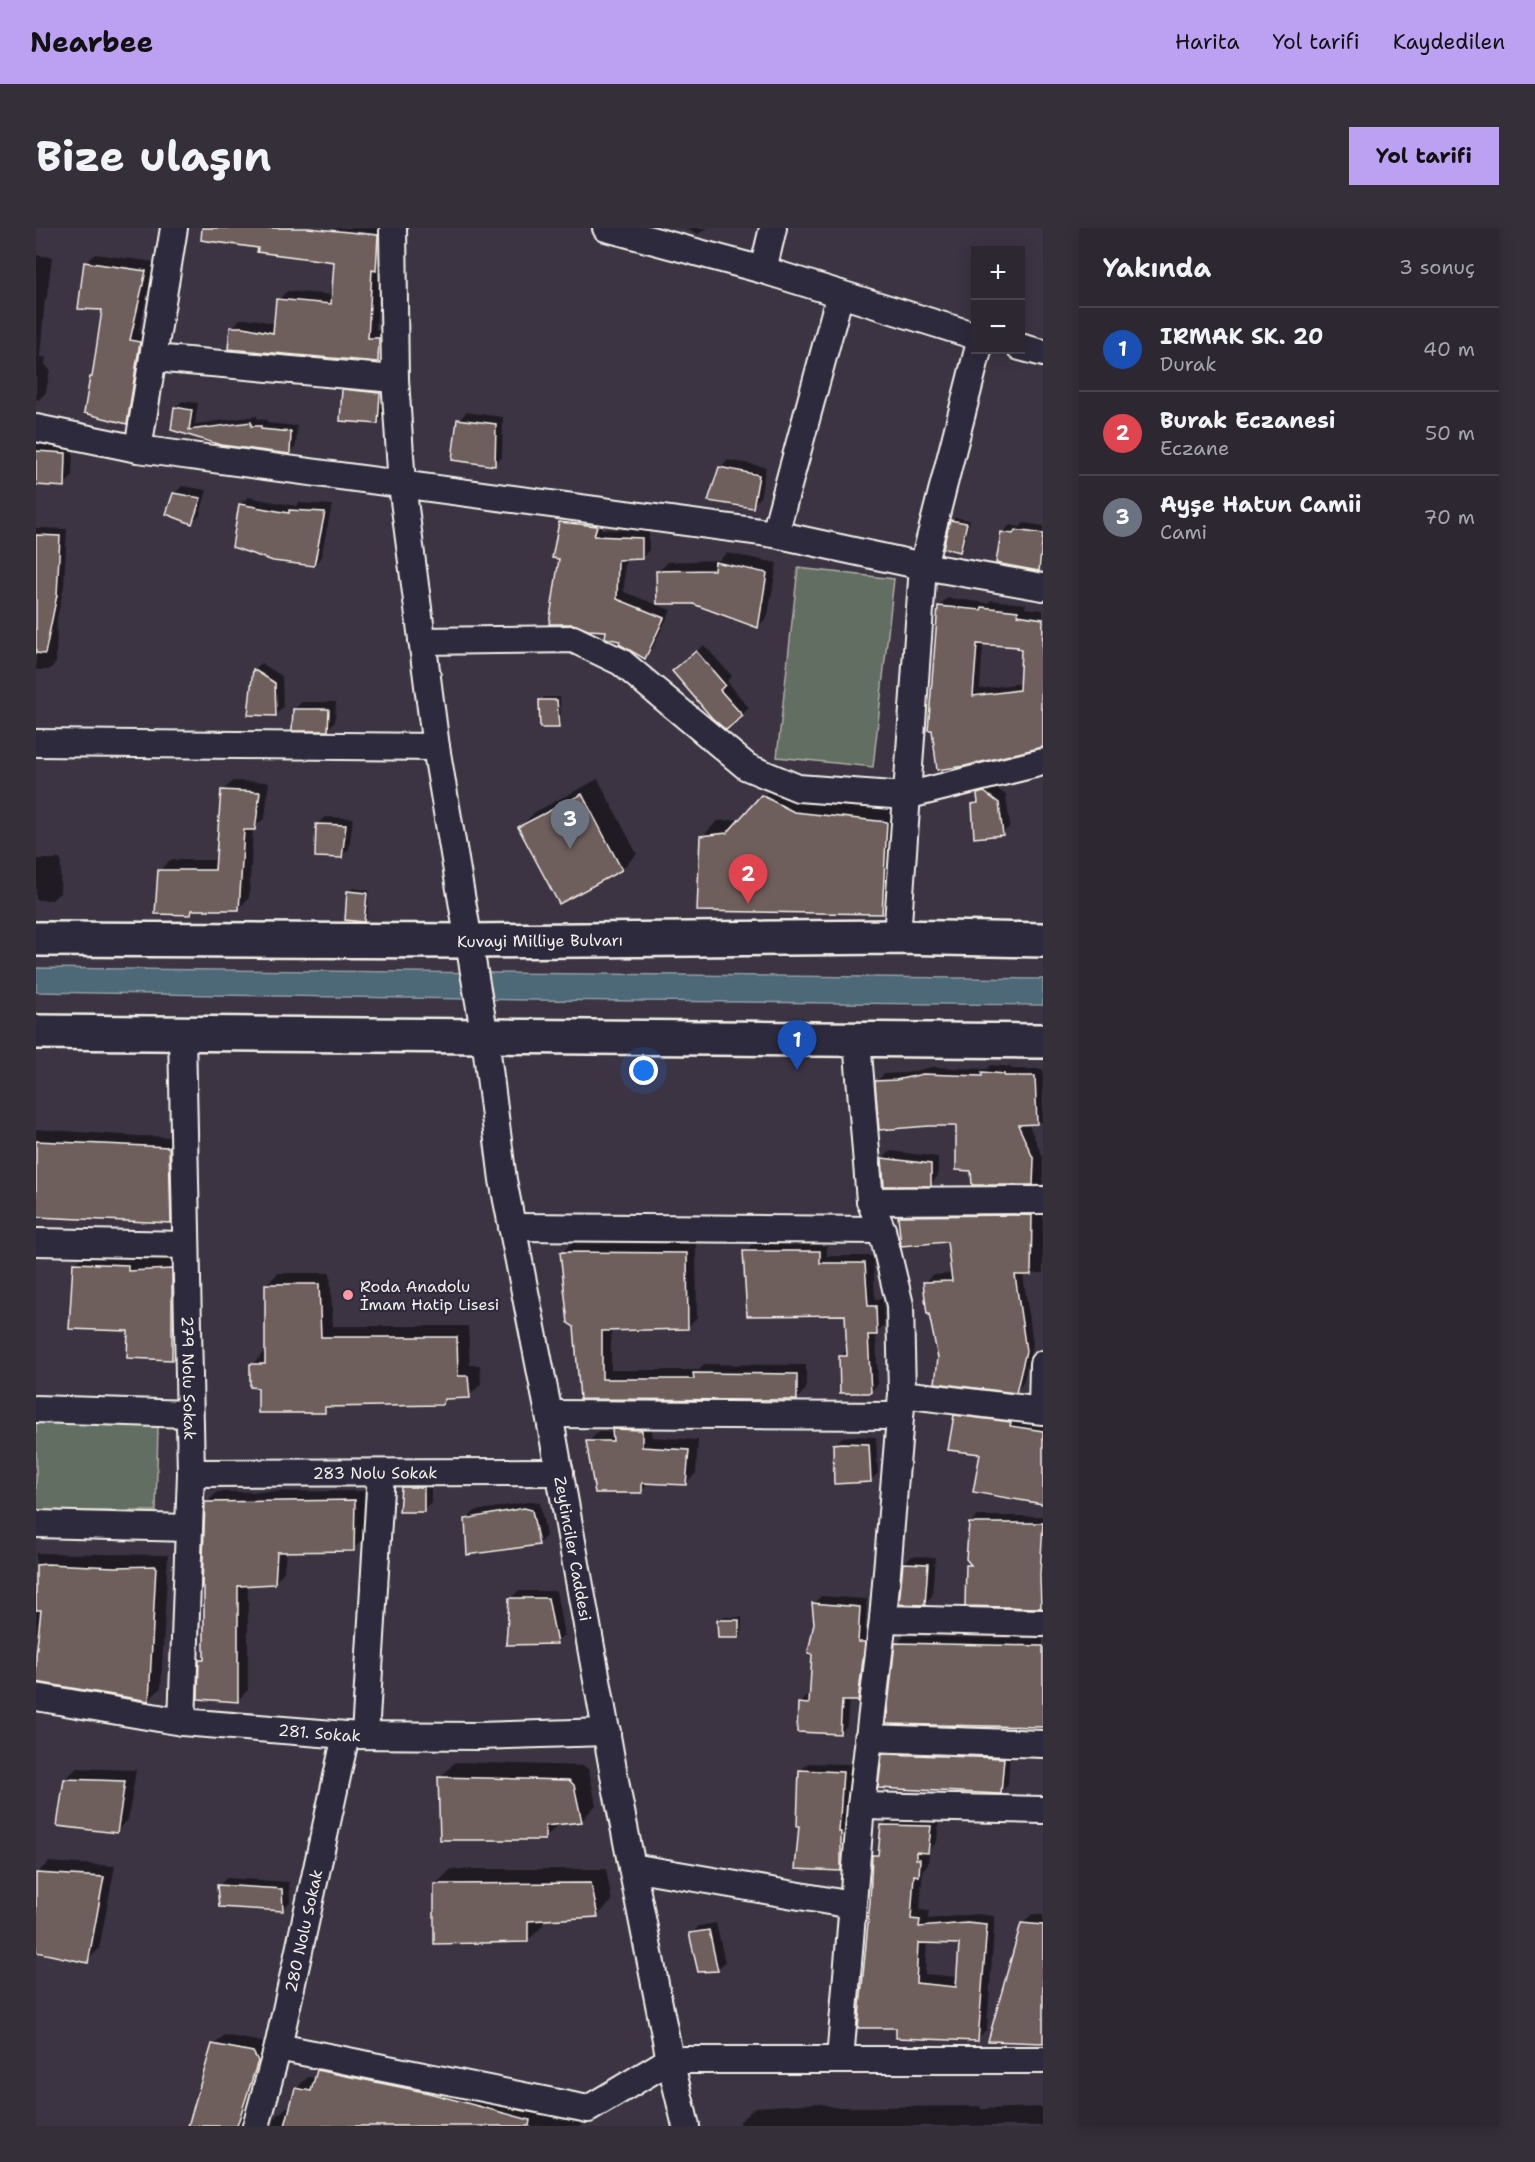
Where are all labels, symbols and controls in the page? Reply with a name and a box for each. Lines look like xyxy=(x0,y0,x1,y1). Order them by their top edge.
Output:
text: Nearbee xyxy=(30,23,153,61)
text: Harita xyxy=(1175,28,1240,56)
text: Yol tarifi xyxy=(1273,28,1360,56)
text: Kaydedilen xyxy=(1393,28,1505,56)
button: Yol tarifi xyxy=(1349,127,1499,185)
text: Bize ulaşın xyxy=(36,128,271,184)
map controls xyxy=(971,246,1025,354)
button: + xyxy=(971,246,1025,300)
text: Yakında xyxy=(1103,250,1211,285)
text: 3 sonuç xyxy=(1399,254,1475,280)
button: − xyxy=(971,300,1025,354)
text: IRMAK SK. 20 xyxy=(1160,322,1323,351)
text: 1 xyxy=(1118,336,1127,362)
text: 40 m xyxy=(1423,336,1475,362)
text: Durak xyxy=(1160,351,1217,377)
text: Burak Eczanesi xyxy=(1160,406,1335,435)
text: 2 xyxy=(1116,420,1130,446)
text: 50 m xyxy=(1425,420,1475,446)
text: Eczane xyxy=(1160,435,1229,461)
text: Ayşe Hatun Camii xyxy=(1160,490,1361,519)
text: 3 xyxy=(1116,504,1130,530)
text: 70 m xyxy=(1423,504,1475,530)
text: Cami xyxy=(1160,519,1207,545)
pin: 3 xyxy=(550,800,590,849)
pin: 2 xyxy=(728,854,768,904)
street label: Kuvayi Milliye Bulvarı xyxy=(457,930,623,952)
pin: 1 xyxy=(778,1020,816,1070)
your location xyxy=(629,1056,658,1085)
place label: Roda Anadolu İmam Hatip Lisesi xyxy=(360,1276,499,1315)
marker: Roda Anadolu İmam Hatip Lisesi xyxy=(341,1288,355,1302)
street label: 279 Nolu Sokak xyxy=(177,1316,200,1440)
street label: 283 Nolu Sokak xyxy=(313,1462,437,1484)
street label: Zeytinciler Caddesi xyxy=(549,1475,596,1623)
street label: 281. Sokak xyxy=(277,1720,361,1746)
street label: 280 Nolu Sokak xyxy=(280,1867,327,1994)

